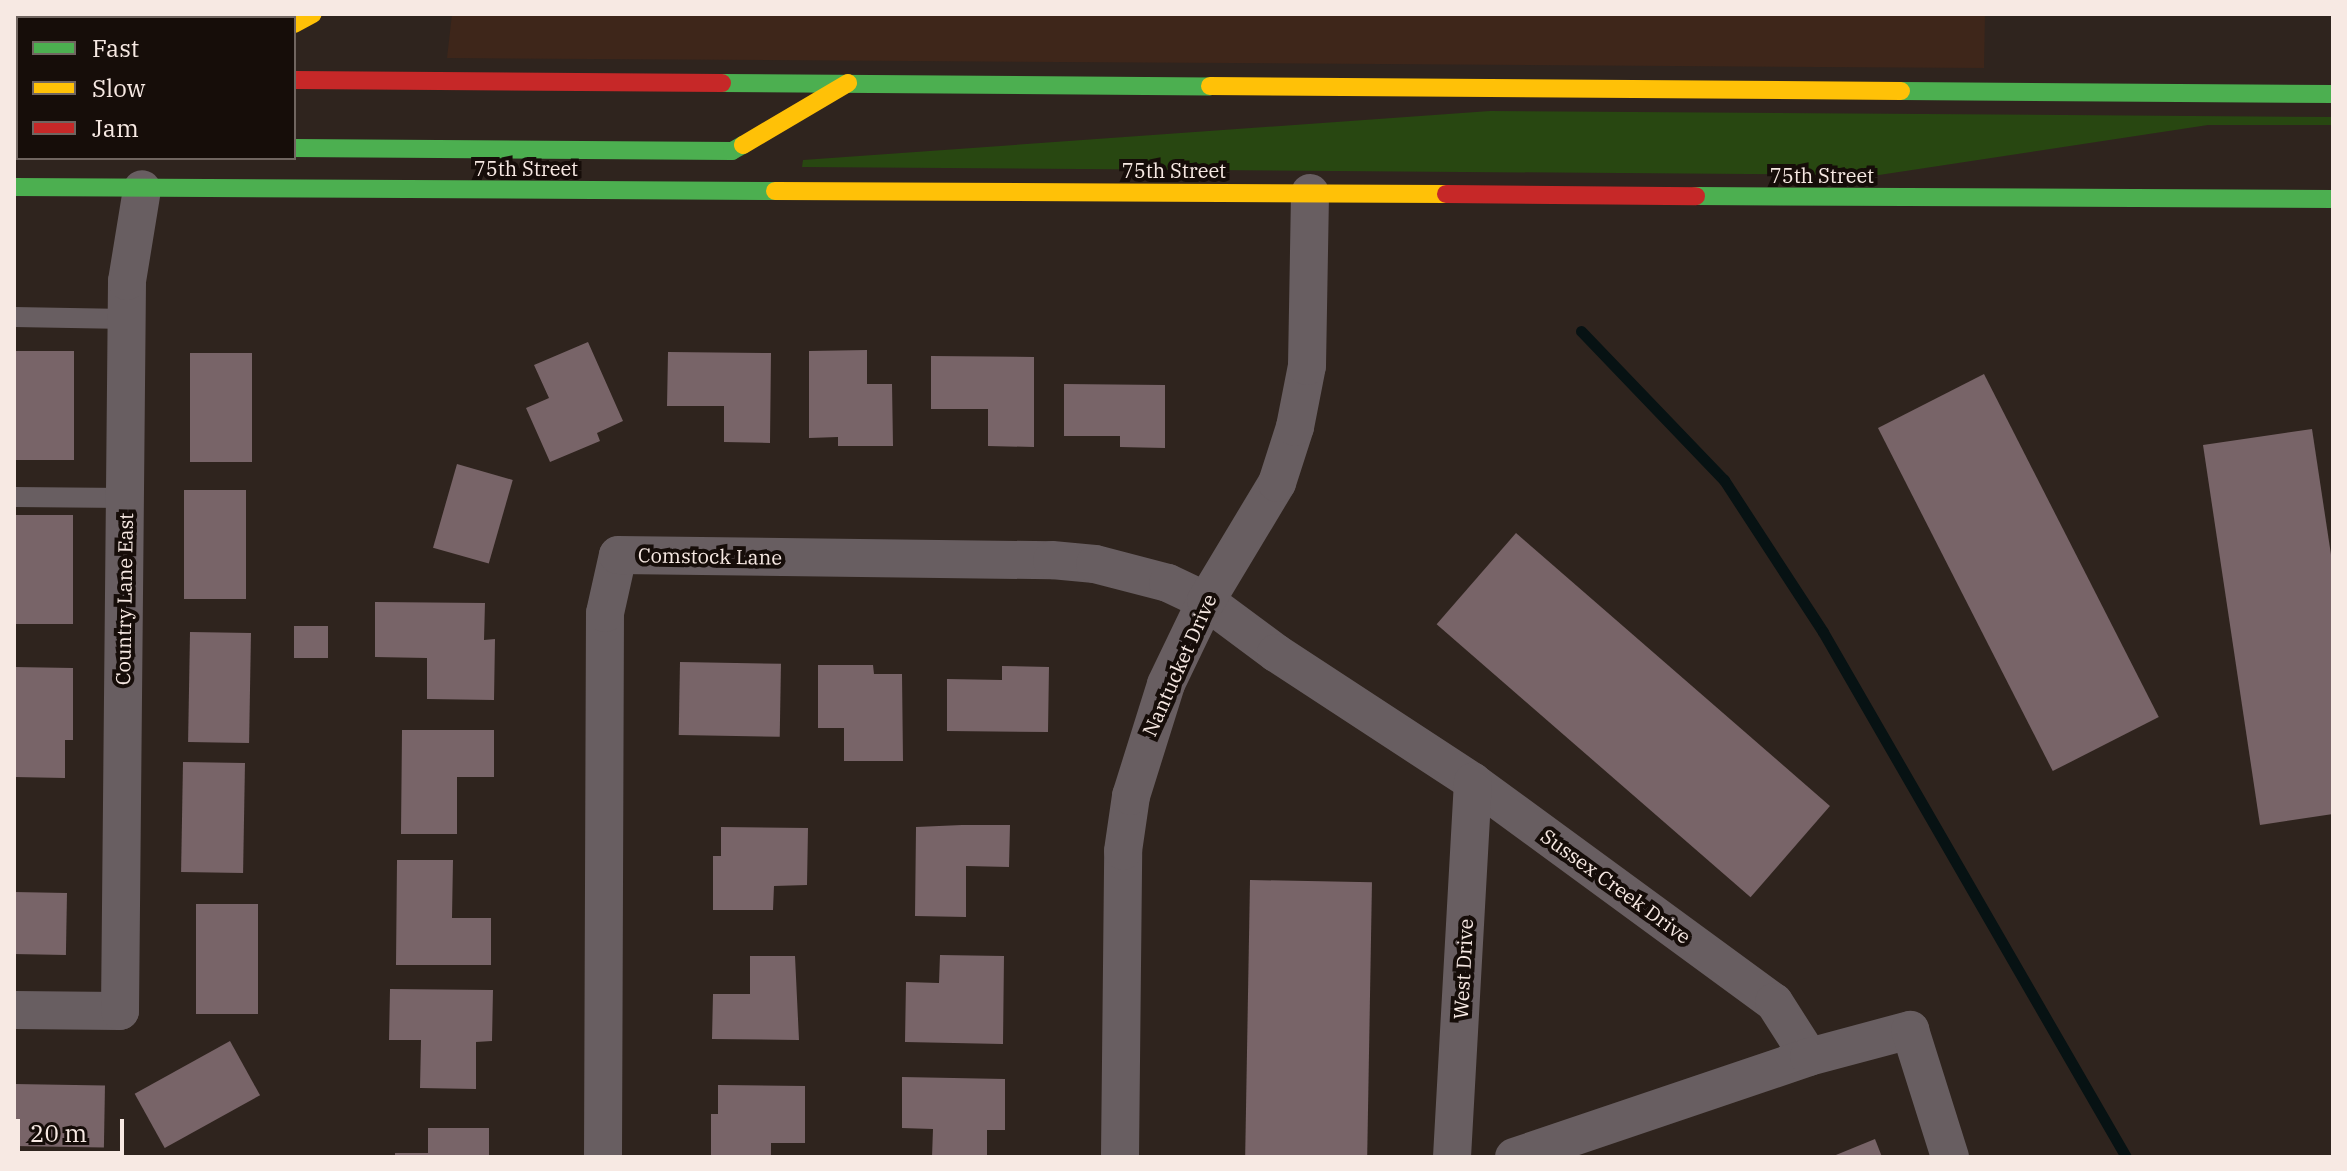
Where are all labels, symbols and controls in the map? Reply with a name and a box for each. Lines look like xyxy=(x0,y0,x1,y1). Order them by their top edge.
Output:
legend xyxy=(16,16,296,160)
text: Fast xyxy=(92,32,139,64)
text: Slow xyxy=(92,72,145,104)
text: Jam xyxy=(92,112,139,144)
street label: 75th Street xyxy=(474,156,578,180)
street label: 75th Street xyxy=(1122,158,1226,182)
street label: 75th Street xyxy=(1770,163,1874,187)
street label: Country Lane East xyxy=(110,513,138,685)
street label: Comstock Lane xyxy=(638,543,782,569)
street label: Nantucket Drive xyxy=(1137,590,1221,740)
street label: Sussex Creek Drive xyxy=(1536,823,1696,949)
street label: West Drive xyxy=(1448,918,1478,1020)
scale bar xyxy=(20,1103,128,1153)
text: 20 m xyxy=(30,1117,87,1149)

